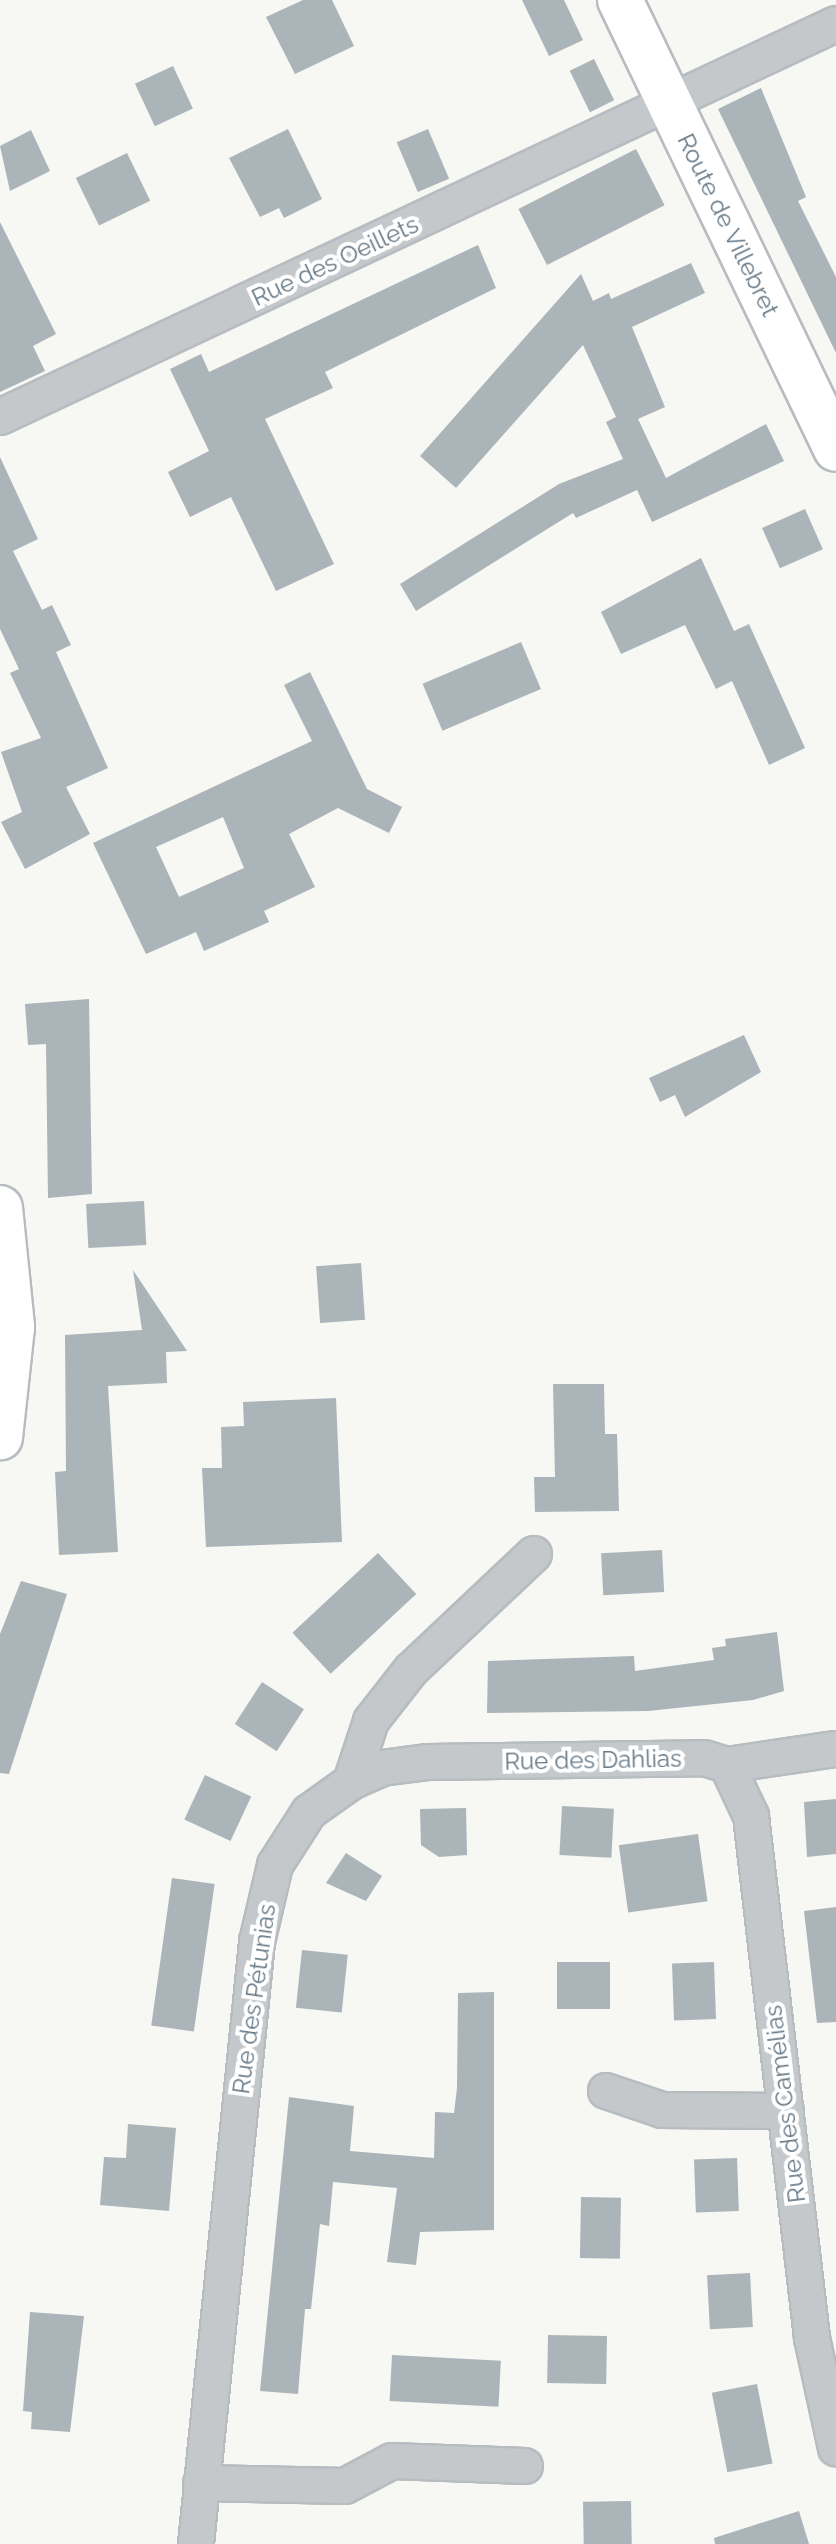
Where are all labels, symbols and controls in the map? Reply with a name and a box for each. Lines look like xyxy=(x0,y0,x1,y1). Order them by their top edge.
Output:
street label: Route de Villebret xyxy=(671,129,785,321)
street label: Rue des Oeillets xyxy=(247,210,423,312)
street label: Rue des Dahlias xyxy=(504,1744,682,1776)
street label: Rue des Pétunias xyxy=(226,1902,282,2096)
street label: Rue des Camélias xyxy=(759,2004,811,2204)

